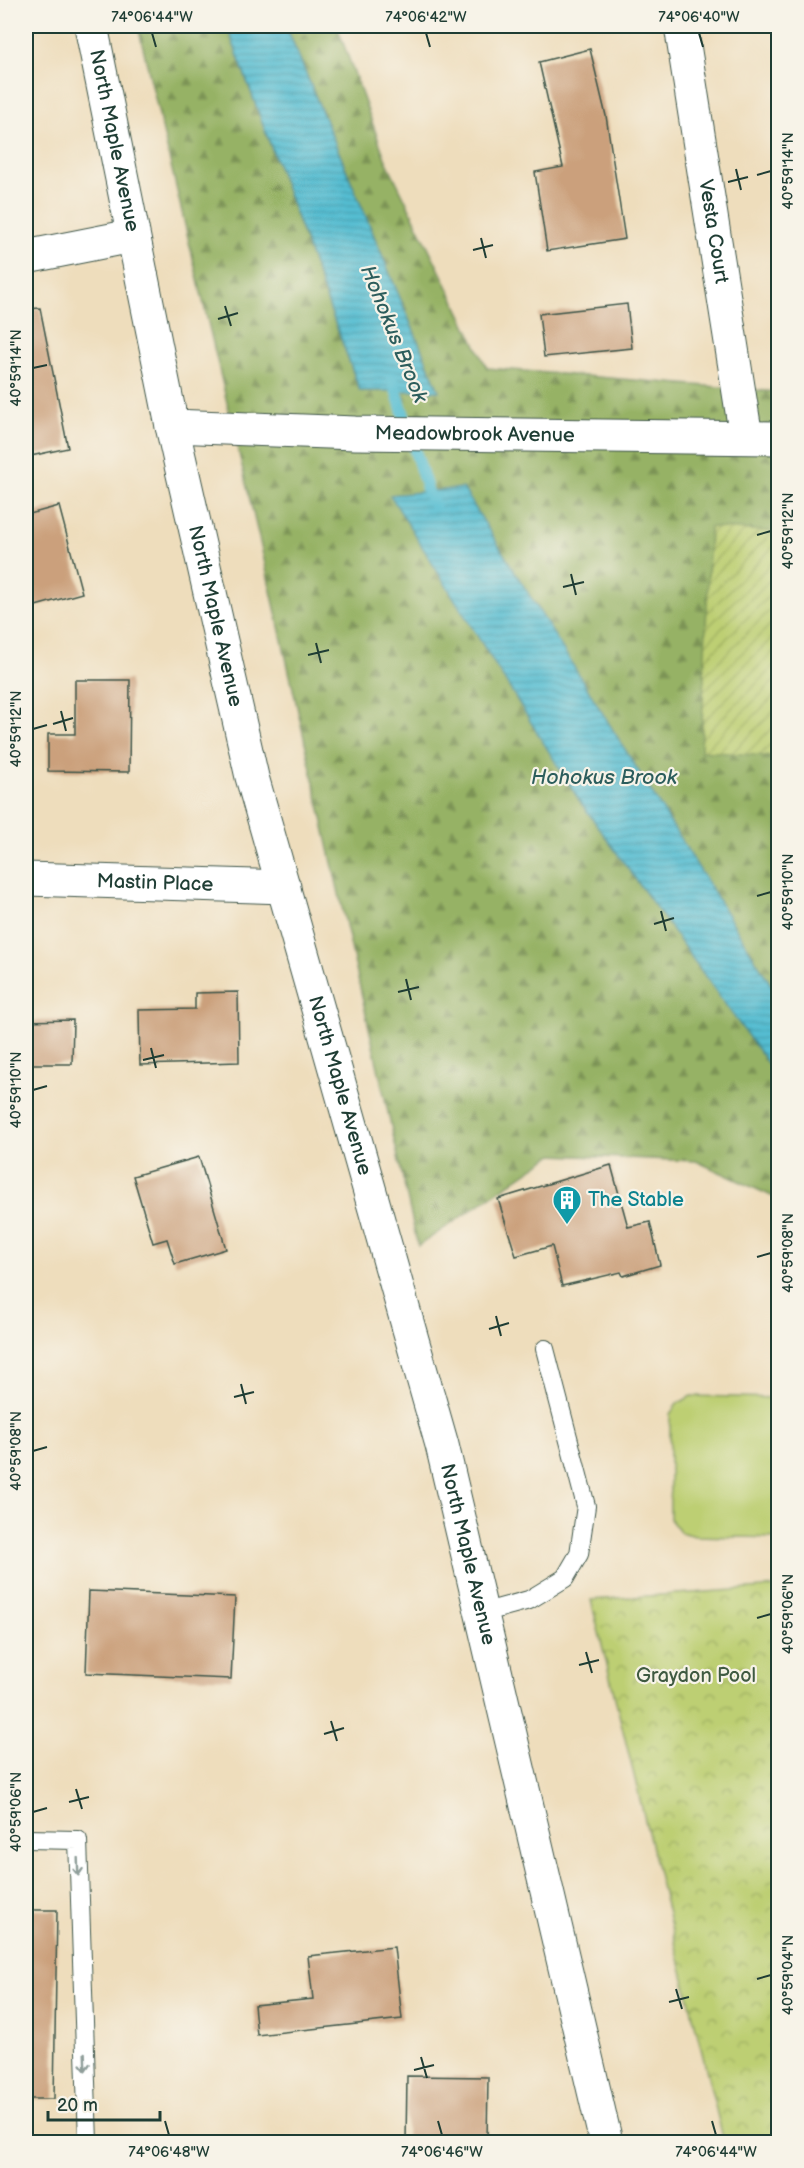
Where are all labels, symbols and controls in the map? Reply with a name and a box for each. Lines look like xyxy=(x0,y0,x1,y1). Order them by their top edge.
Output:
text: 74°06'44"W xyxy=(111,8,193,27)
text: 74°06'42"W xyxy=(385,8,467,27)
text: 74°06'40"W xyxy=(658,8,740,27)
street label: North Maple Avenue xyxy=(84,47,144,234)
text: 40°59'14"N xyxy=(779,132,798,210)
street label: Vesta Court xyxy=(693,178,734,285)
water label: Hohokus Brook xyxy=(355,262,433,407)
text: 40°59'14"N xyxy=(7,329,26,407)
street label: Meadowbrook Avenue xyxy=(375,421,575,448)
text: 40°59'12"N xyxy=(779,492,798,570)
street label: North Maple Avenue xyxy=(183,523,248,709)
text: 40°59'12"N xyxy=(7,690,26,768)
water label: Hohokus Brook xyxy=(531,765,678,790)
text: 40°59'10"N xyxy=(779,853,798,931)
street label: Mastin Place xyxy=(96,869,214,897)
street label: North Maple Avenue xyxy=(303,993,377,1178)
text: 40°59'10"N xyxy=(7,1051,26,1129)
building icon: The Stable xyxy=(551,1184,583,1226)
place label: The Stable xyxy=(588,1188,684,1212)
text: 40°59'08"N xyxy=(779,1213,798,1293)
text: 40°59'08"N xyxy=(7,1411,26,1491)
street label: North Maple Avenue xyxy=(435,1461,501,1648)
text: 40°59'06"N xyxy=(779,1574,798,1654)
park label: Graydon Pool xyxy=(636,1664,756,1688)
text: 40°59'06"N xyxy=(7,1772,26,1852)
one-way arrow xyxy=(73,1857,84,1877)
text: 40°59'04"N xyxy=(779,1935,798,2015)
one-way arrow xyxy=(79,2052,91,2072)
scale bar xyxy=(48,2084,160,2122)
text: 20 m xyxy=(57,2095,98,2116)
text: 74°06'48"W xyxy=(128,2143,210,2162)
text: 74°06'46"W xyxy=(401,2143,483,2162)
text: 74°06'44"W xyxy=(675,2143,757,2162)

